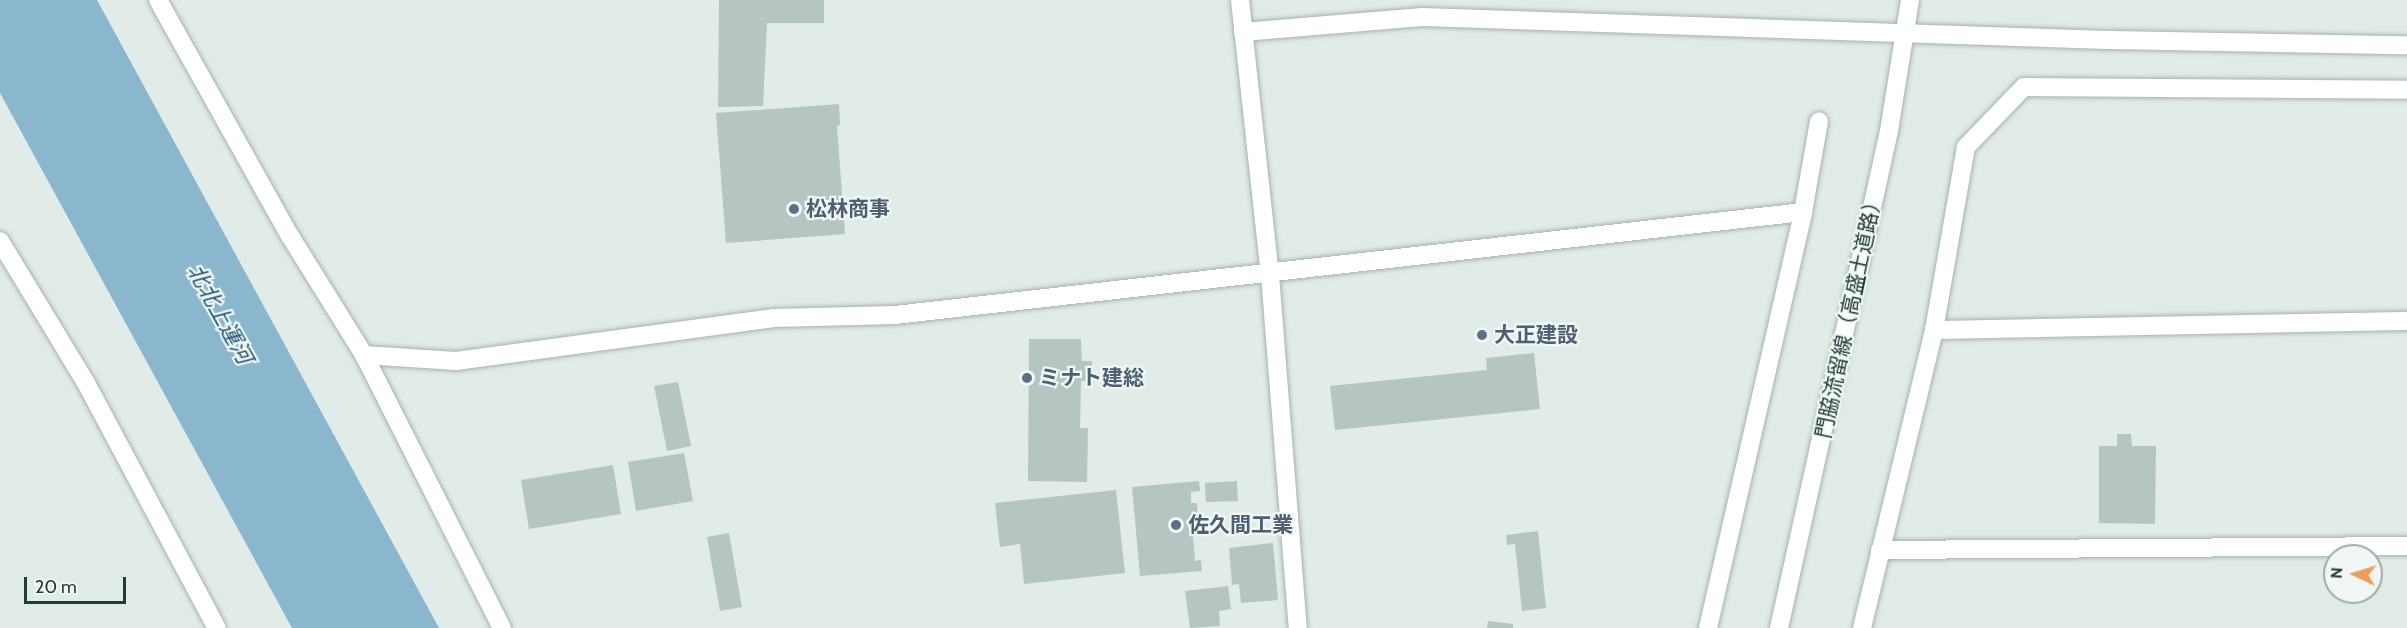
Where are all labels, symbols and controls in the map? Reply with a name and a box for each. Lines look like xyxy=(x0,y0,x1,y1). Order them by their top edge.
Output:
street label: 門脇流留線（高盛土道路） xyxy=(1810,189,1888,441)
place label: 松林商事 xyxy=(806,196,890,222)
marker: 松林商事 xyxy=(787,202,801,216)
water label: 北北上運河 xyxy=(182,259,258,369)
place label: 大正建設 xyxy=(1494,322,1578,348)
marker: 大正建設 xyxy=(1475,328,1489,342)
place label: ミナト建総 xyxy=(1039,365,1144,391)
marker: ミナト建総 xyxy=(1020,371,1034,385)
place label: 佐久間工業 xyxy=(1188,512,1293,538)
marker: 佐久間工業 xyxy=(1169,518,1183,532)
north arrow xyxy=(2323,544,2383,604)
scale bar xyxy=(27,565,129,603)
text: N xyxy=(2327,567,2346,579)
text: 20 m xyxy=(35,576,77,598)

